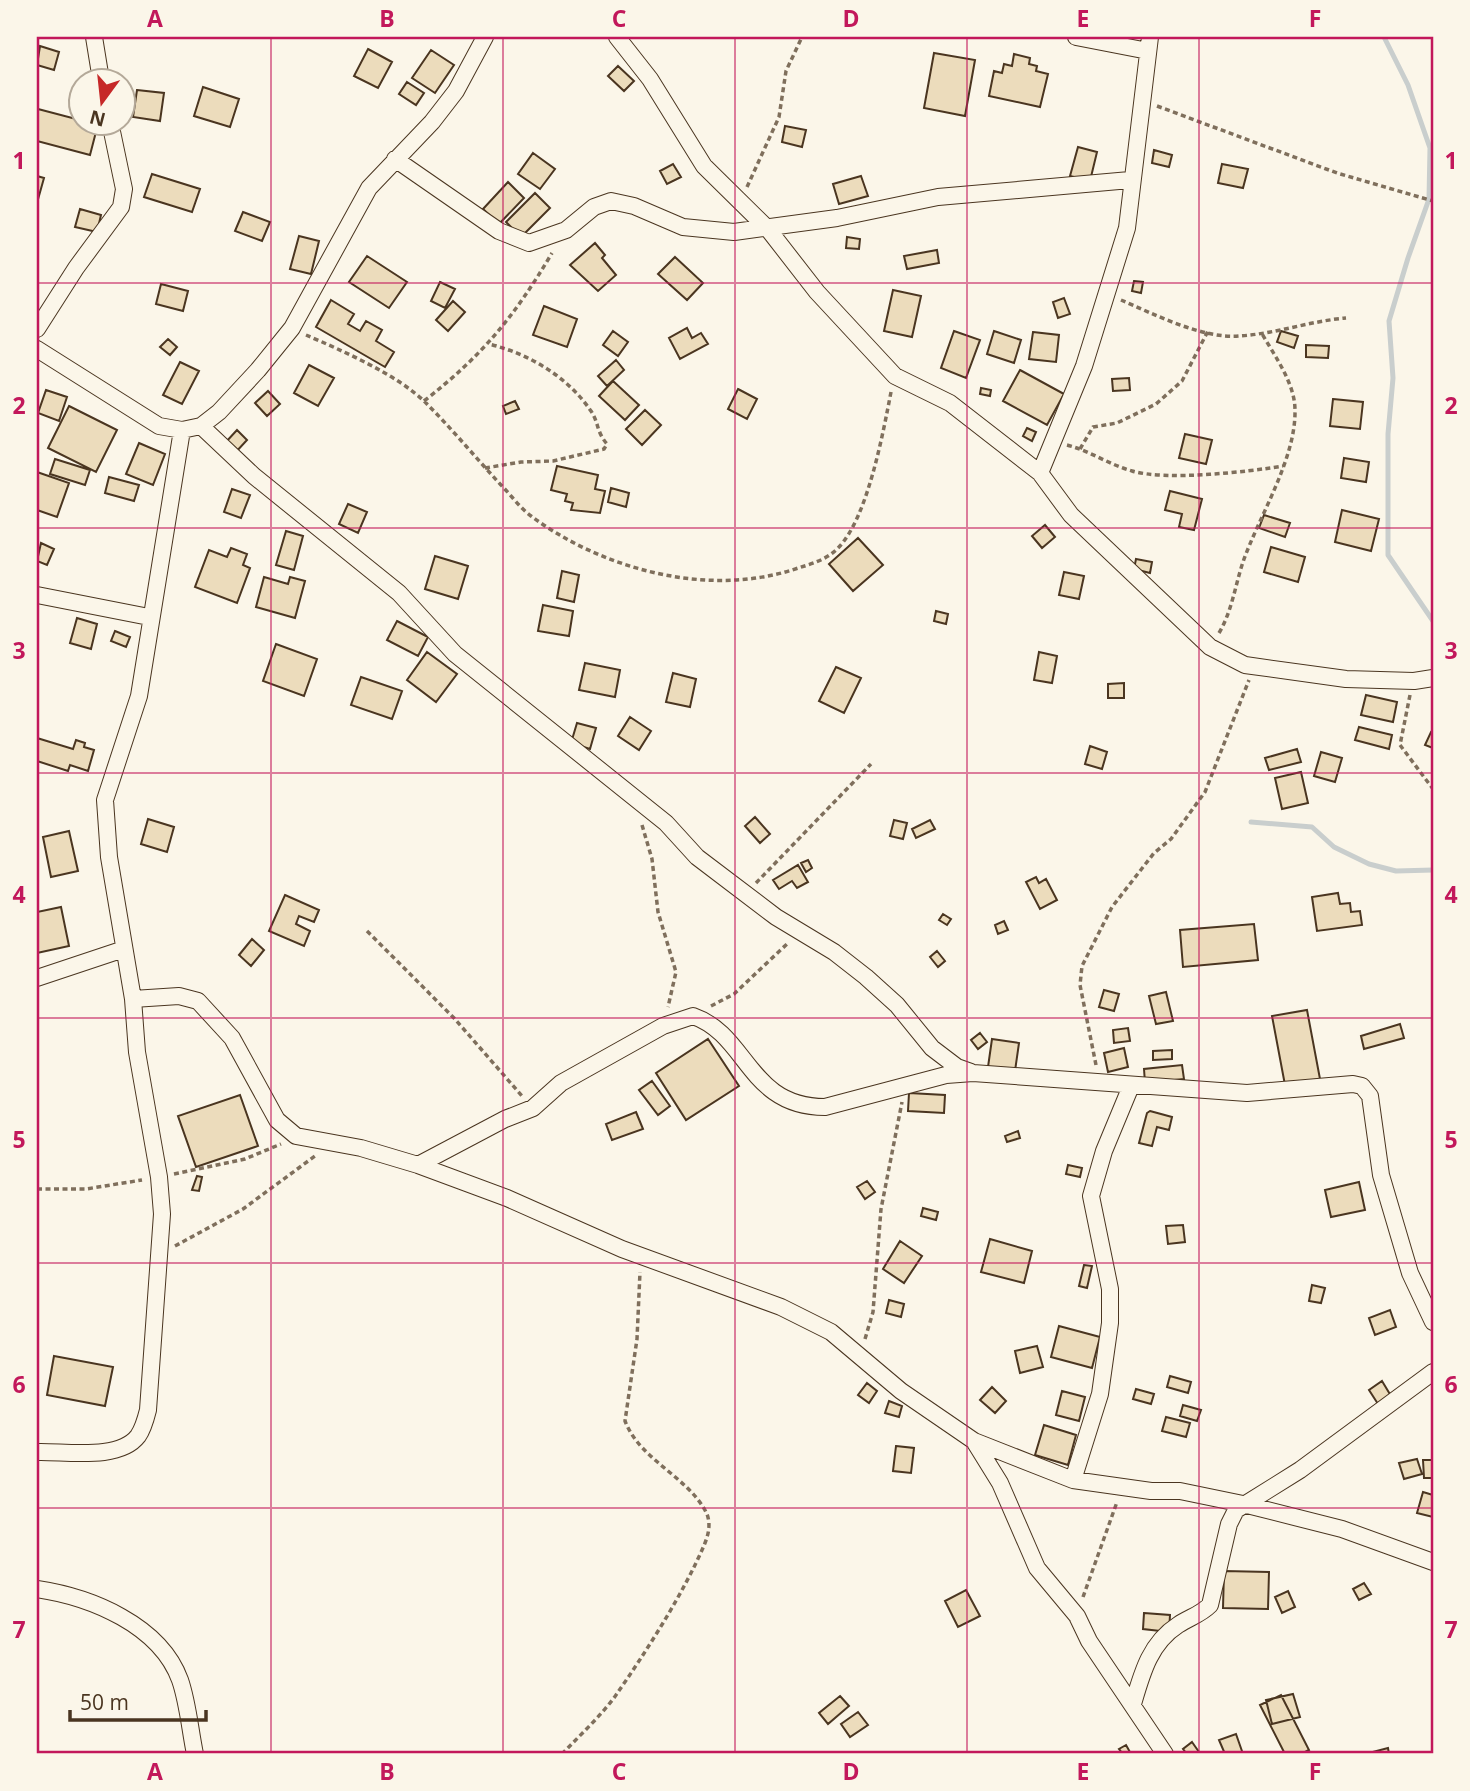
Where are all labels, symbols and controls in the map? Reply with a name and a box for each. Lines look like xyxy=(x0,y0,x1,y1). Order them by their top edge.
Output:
text: A xyxy=(147,2,163,34)
text: B xyxy=(379,2,395,34)
text: C xyxy=(612,2,626,34)
text: D xyxy=(842,2,860,34)
text: E xyxy=(1077,2,1089,34)
text: F xyxy=(1309,2,1321,34)
north arrow xyxy=(66,66,136,136)
text: N xyxy=(87,104,108,133)
text: 1 xyxy=(12,144,26,176)
text: 1 xyxy=(1444,144,1458,176)
text: 2 xyxy=(12,389,26,421)
text: 2 xyxy=(1444,389,1458,421)
text: 3 xyxy=(12,634,26,666)
text: 3 xyxy=(1444,634,1458,666)
text: 4 xyxy=(12,878,26,910)
text: 4 xyxy=(1444,878,1458,910)
text: 5 xyxy=(12,1123,26,1155)
text: 5 xyxy=(1444,1123,1458,1155)
text: 6 xyxy=(12,1368,26,1400)
text: 6 xyxy=(1444,1368,1458,1400)
text: 7 xyxy=(12,1613,26,1645)
text: 7 xyxy=(1444,1613,1458,1645)
scale bar xyxy=(70,1679,206,1723)
text: 50 m xyxy=(80,1688,129,1716)
text: A xyxy=(147,1755,163,1787)
text: B xyxy=(379,1755,395,1787)
text: C xyxy=(612,1755,626,1787)
text: D xyxy=(842,1755,860,1787)
text: E xyxy=(1077,1755,1089,1787)
text: F xyxy=(1309,1755,1321,1787)

